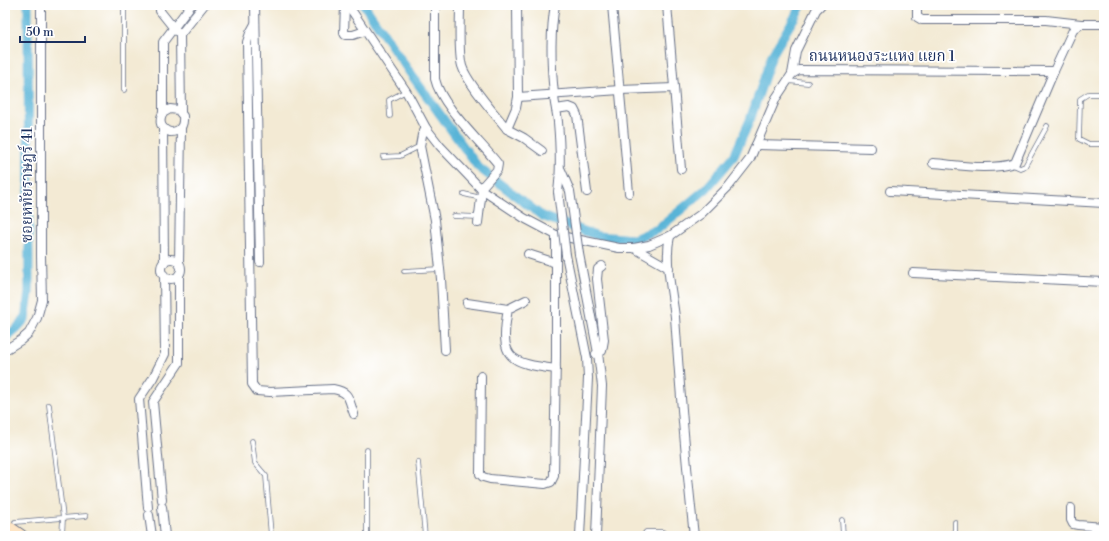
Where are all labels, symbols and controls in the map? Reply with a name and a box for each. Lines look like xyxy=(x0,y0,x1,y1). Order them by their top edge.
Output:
scale bar xyxy=(20,18,85,44)
text: 50 m xyxy=(26,25,54,40)
street label: ถนนหนองระแหง แยก 1 xyxy=(809,47,956,66)
street label: ซอยหทัยราษฎร์ 41 xyxy=(17,127,37,243)

